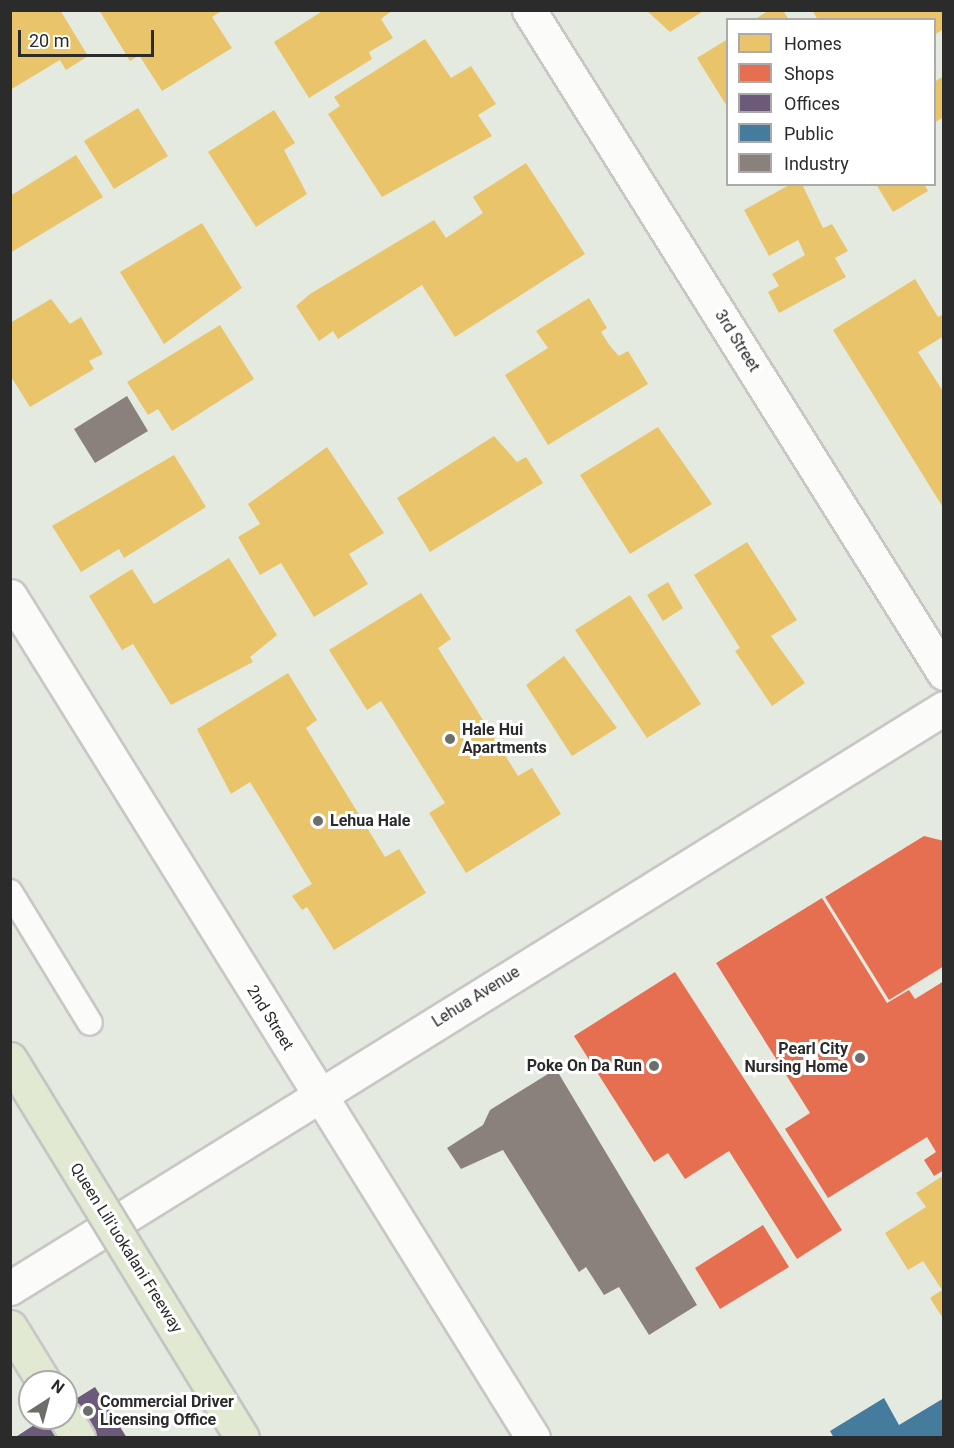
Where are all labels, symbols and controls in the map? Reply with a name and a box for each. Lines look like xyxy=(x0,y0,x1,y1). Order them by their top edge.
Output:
scale bar xyxy=(21,18,158,56)
legend xyxy=(726,18,936,186)
text: 20 m xyxy=(29,30,69,51)
text: Homes xyxy=(784,33,842,54)
text: Shops xyxy=(784,63,834,84)
text: Offices xyxy=(784,93,840,114)
text: Public xyxy=(784,123,834,144)
text: Industry xyxy=(784,153,849,174)
street label: 3rd Street xyxy=(710,306,764,376)
place label: Hale Hui Apartments xyxy=(462,720,547,758)
marker: Hale Hui Apartments xyxy=(443,732,457,746)
place label: Lehua Hale xyxy=(330,811,410,831)
marker: Lehua Hale xyxy=(311,814,325,828)
street label: Lehua Avenue xyxy=(429,962,523,1032)
street label: 2nd Street xyxy=(243,982,297,1054)
place label: Pearl City Nursing Home xyxy=(745,1039,848,1077)
marker: Pearl City Nursing Home xyxy=(853,1051,867,1065)
place label: Poke On Da Run xyxy=(527,1056,642,1076)
marker: Poke On Da Run xyxy=(647,1059,661,1073)
street label: Queen Liliʻuokalani Freeway xyxy=(66,1160,186,1336)
north arrow xyxy=(18,1370,78,1430)
text: N xyxy=(48,1376,68,1398)
place label: Commercial Driver Licensing Office xyxy=(100,1392,234,1430)
marker: Commercial Driver Licensing Office xyxy=(81,1404,95,1418)

